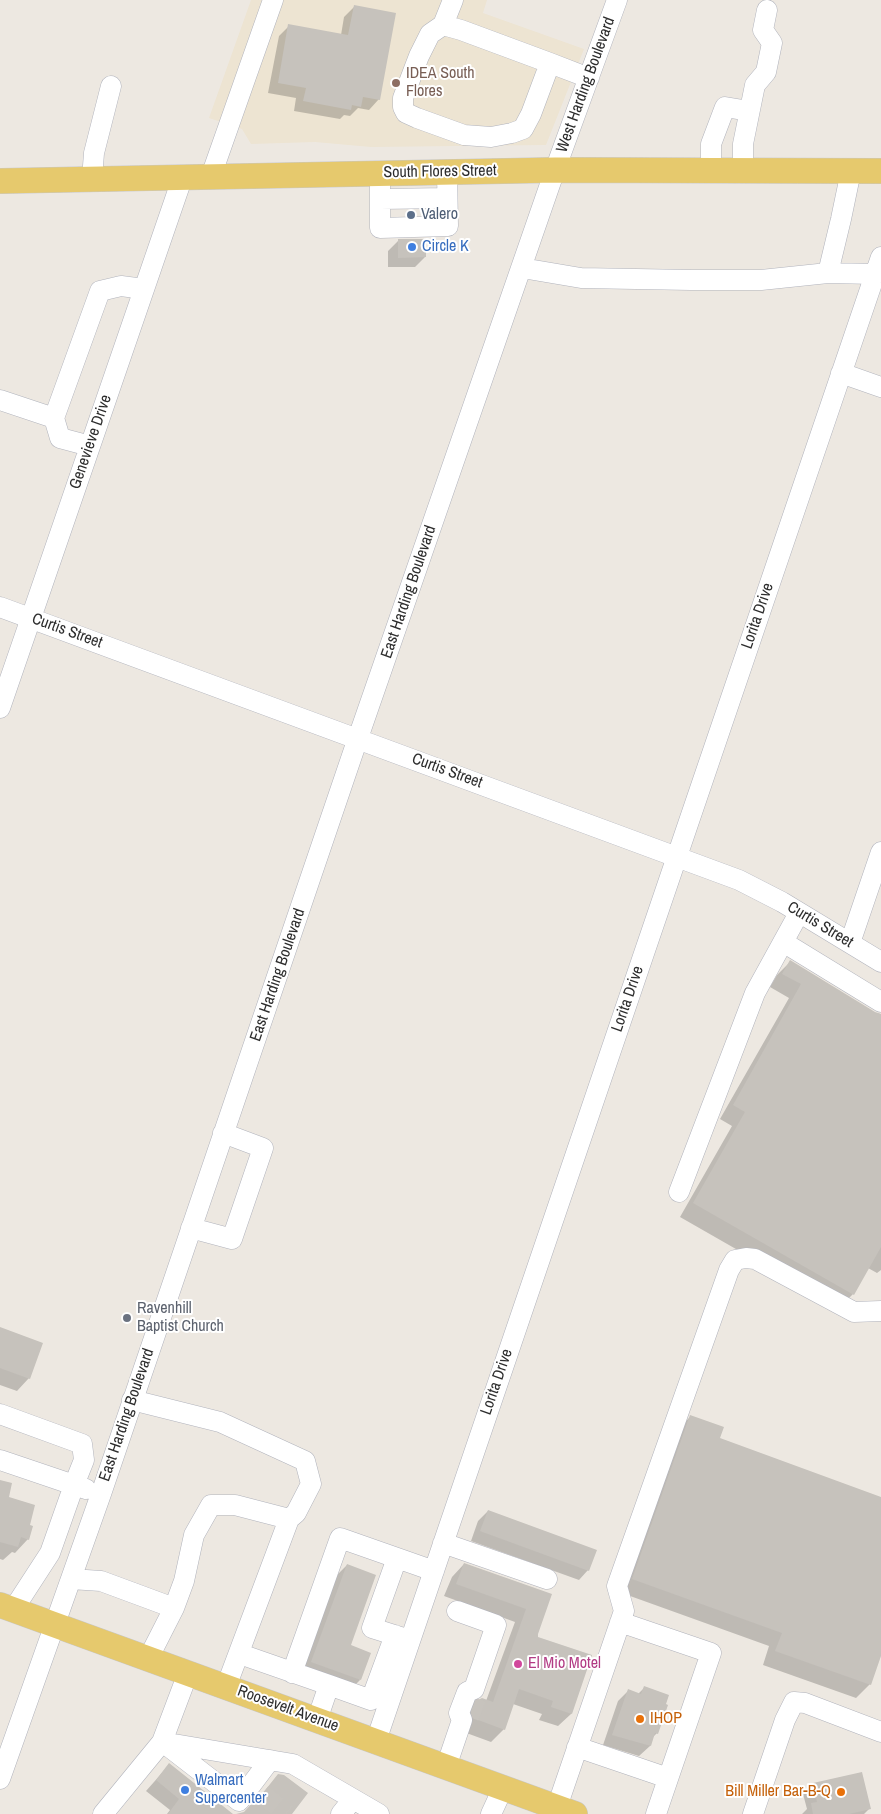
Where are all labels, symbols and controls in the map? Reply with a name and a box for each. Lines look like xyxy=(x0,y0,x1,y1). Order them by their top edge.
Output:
street label: West Harding Boulevard xyxy=(553,15,619,155)
place label: IDEA South Flores xyxy=(406,64,475,102)
marker: IDEA South Flores xyxy=(390,77,402,89)
street label: South Flores Street xyxy=(383,161,497,183)
place label: Valero xyxy=(421,205,458,225)
marker: Valero xyxy=(405,209,417,221)
place label: Circle K xyxy=(422,237,469,257)
marker: Circle K xyxy=(406,241,418,253)
street label: Genevieve Drive xyxy=(66,392,116,492)
street label: East Harding Boulevard xyxy=(377,523,441,661)
street label: Lorita Drive xyxy=(738,580,778,652)
street label: Curtis Street xyxy=(29,609,105,653)
street label: Curtis Street xyxy=(409,749,485,793)
street label: Curtis Street xyxy=(783,898,857,952)
street label: East Harding Boulevard xyxy=(246,906,310,1044)
street label: Lorita Drive xyxy=(608,963,648,1035)
place label: Ravenhill Baptist Church xyxy=(137,1299,224,1337)
marker: Ravenhill Baptist Church xyxy=(121,1312,133,1324)
street label: East Harding Boulevard xyxy=(95,1346,159,1484)
street label: Lorita Drive xyxy=(477,1346,517,1418)
place label: El Mio Motel xyxy=(528,1654,601,1674)
marker: El Mio Motel xyxy=(512,1658,524,1670)
street label: Roosevelt Avenue xyxy=(235,1682,341,1736)
place label: IHOP xyxy=(650,1709,682,1729)
marker: IHOP xyxy=(634,1713,646,1725)
place label: Walmart Supercenter xyxy=(195,1771,266,1809)
place label: Bill Miller Bar-B-Q xyxy=(725,1782,831,1802)
marker: Walmart Supercenter xyxy=(179,1784,191,1796)
marker: Bill Miller Bar-B-Q xyxy=(835,1786,847,1798)

